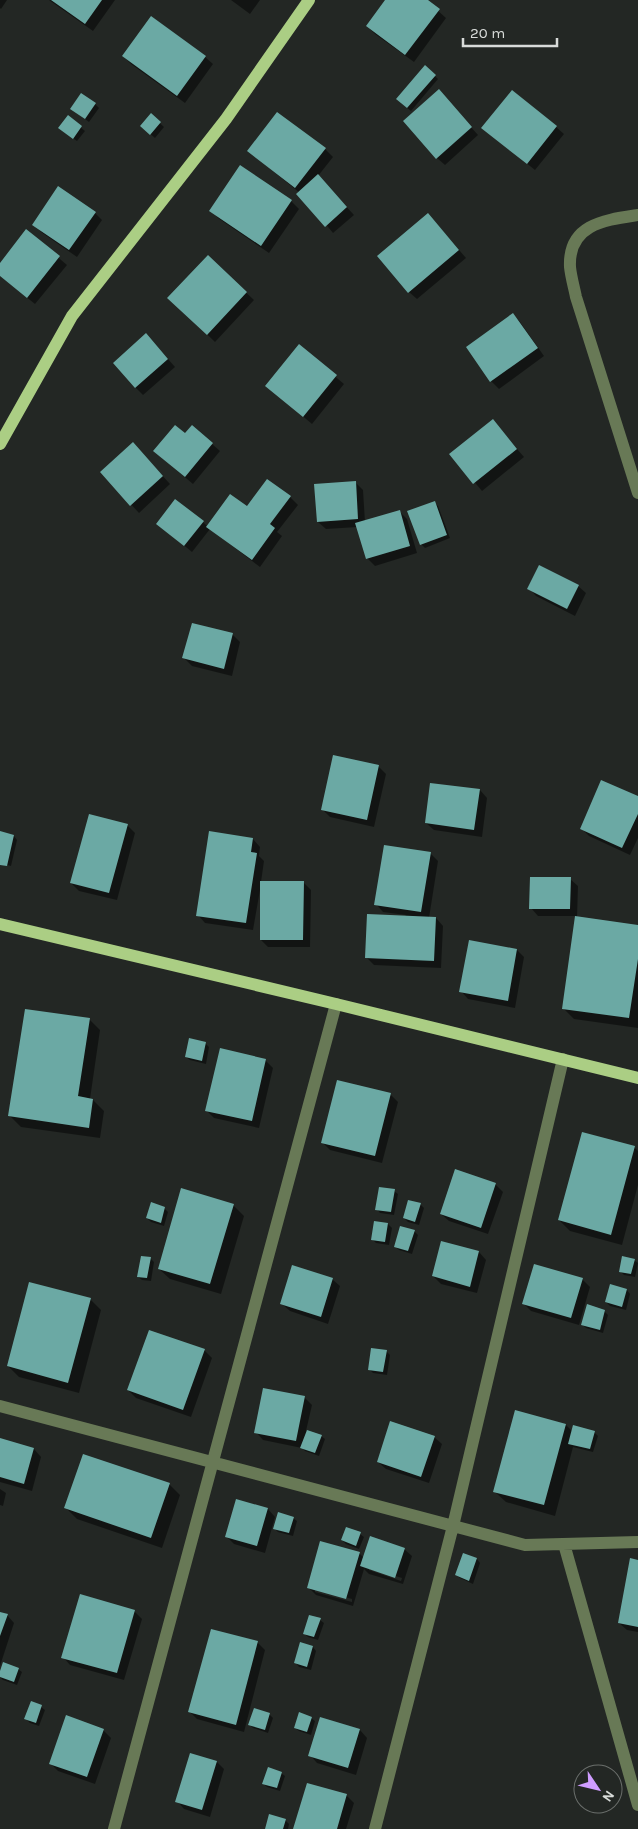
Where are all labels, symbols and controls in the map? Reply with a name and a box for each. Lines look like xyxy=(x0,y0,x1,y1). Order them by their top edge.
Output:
scale bar xyxy=(463,15,557,47)
text: 20 m xyxy=(470,24,505,42)
north arrow xyxy=(573,1764,623,1814)
text: N xyxy=(598,1787,618,1805)

